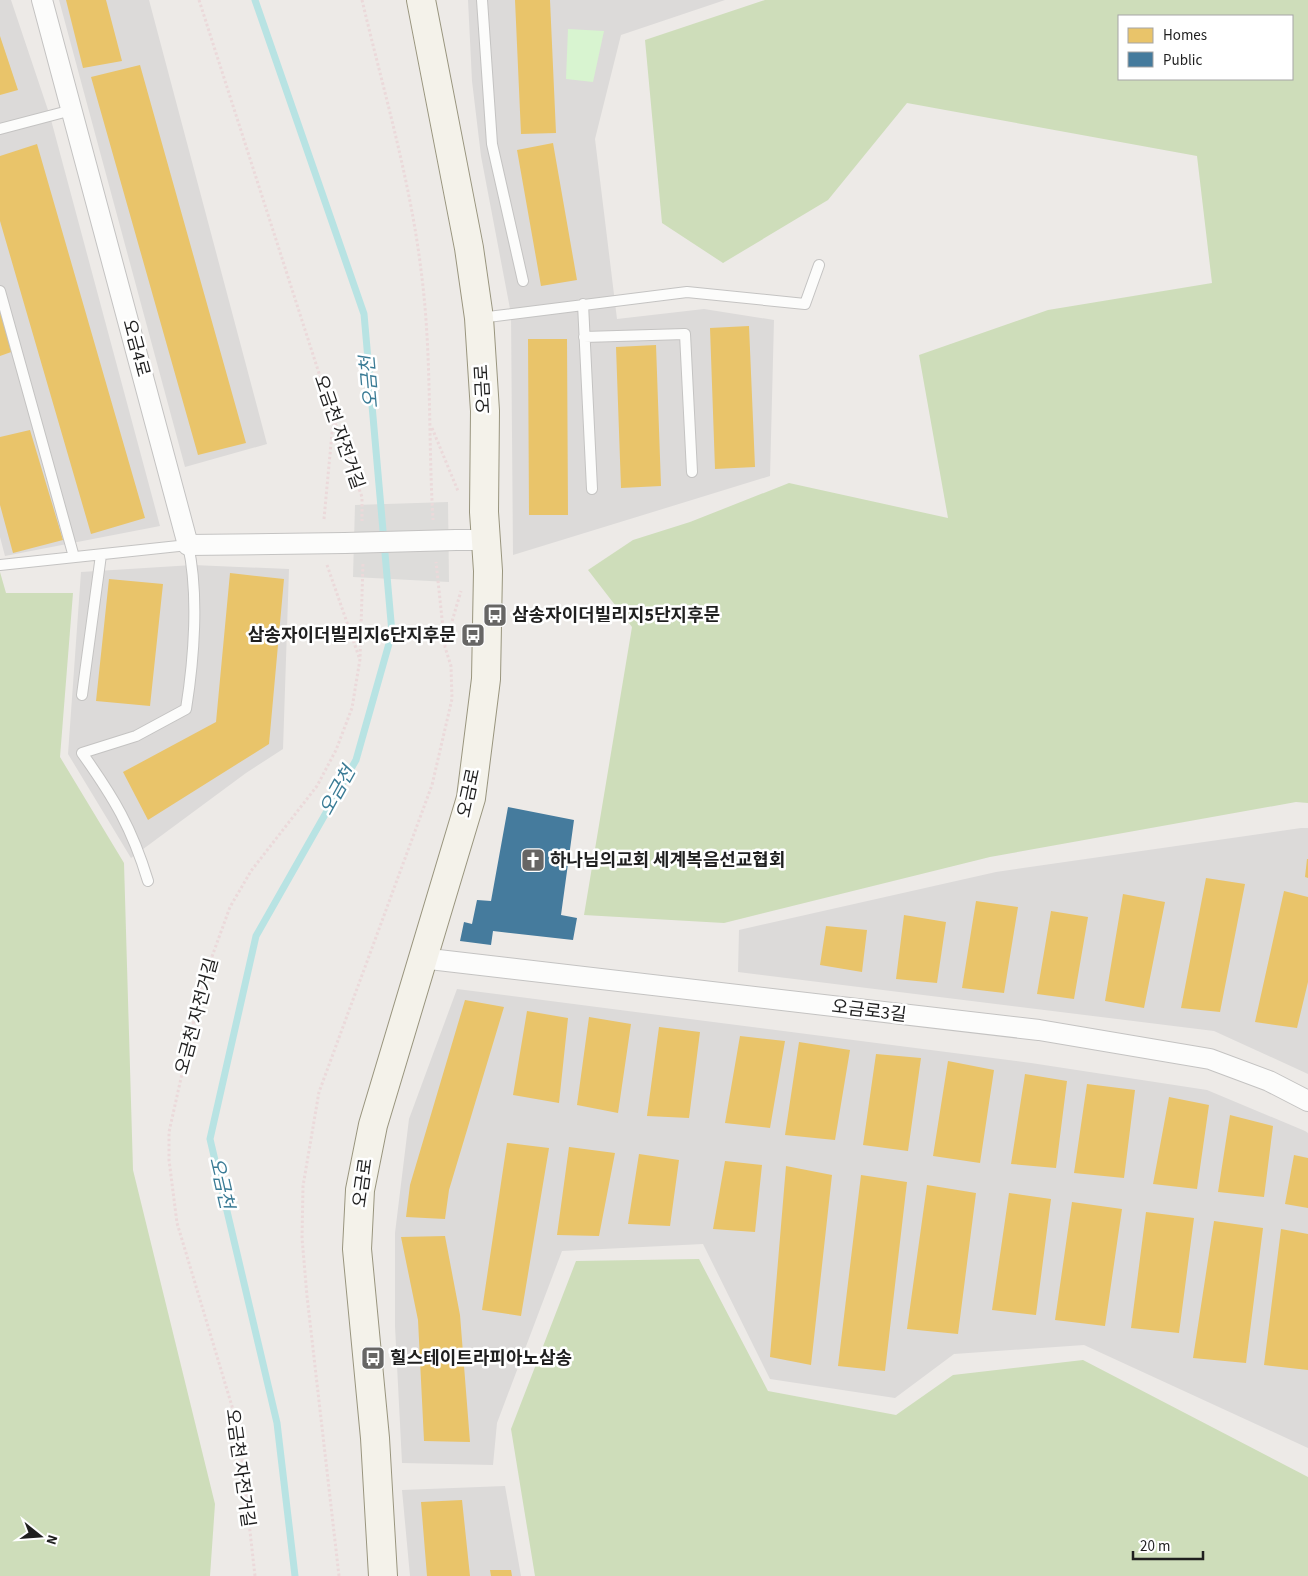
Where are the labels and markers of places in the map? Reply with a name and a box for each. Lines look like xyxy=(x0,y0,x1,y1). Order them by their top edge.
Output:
bus stop icon: 삼송자이더빌리지5단지후문 xyxy=(482,602,508,628)
place label: 삼송자이더빌리지5단지후문 xyxy=(512,603,720,628)
bus stop icon: 삼송자이더빌리지6단지후문 xyxy=(460,622,486,648)
place label: 삼송자이더빌리지6단지후문 xyxy=(248,623,456,648)
church icon: 하나님의교회 세계복음선교협회 xyxy=(520,847,546,873)
place label: 하나님의교회 세계복음선교협회 xyxy=(550,848,785,873)
bus stop icon: 힐스테이트라피아노삼송 xyxy=(360,1345,386,1371)
place label: 힐스테이트라피아노삼송 xyxy=(390,1346,572,1371)

